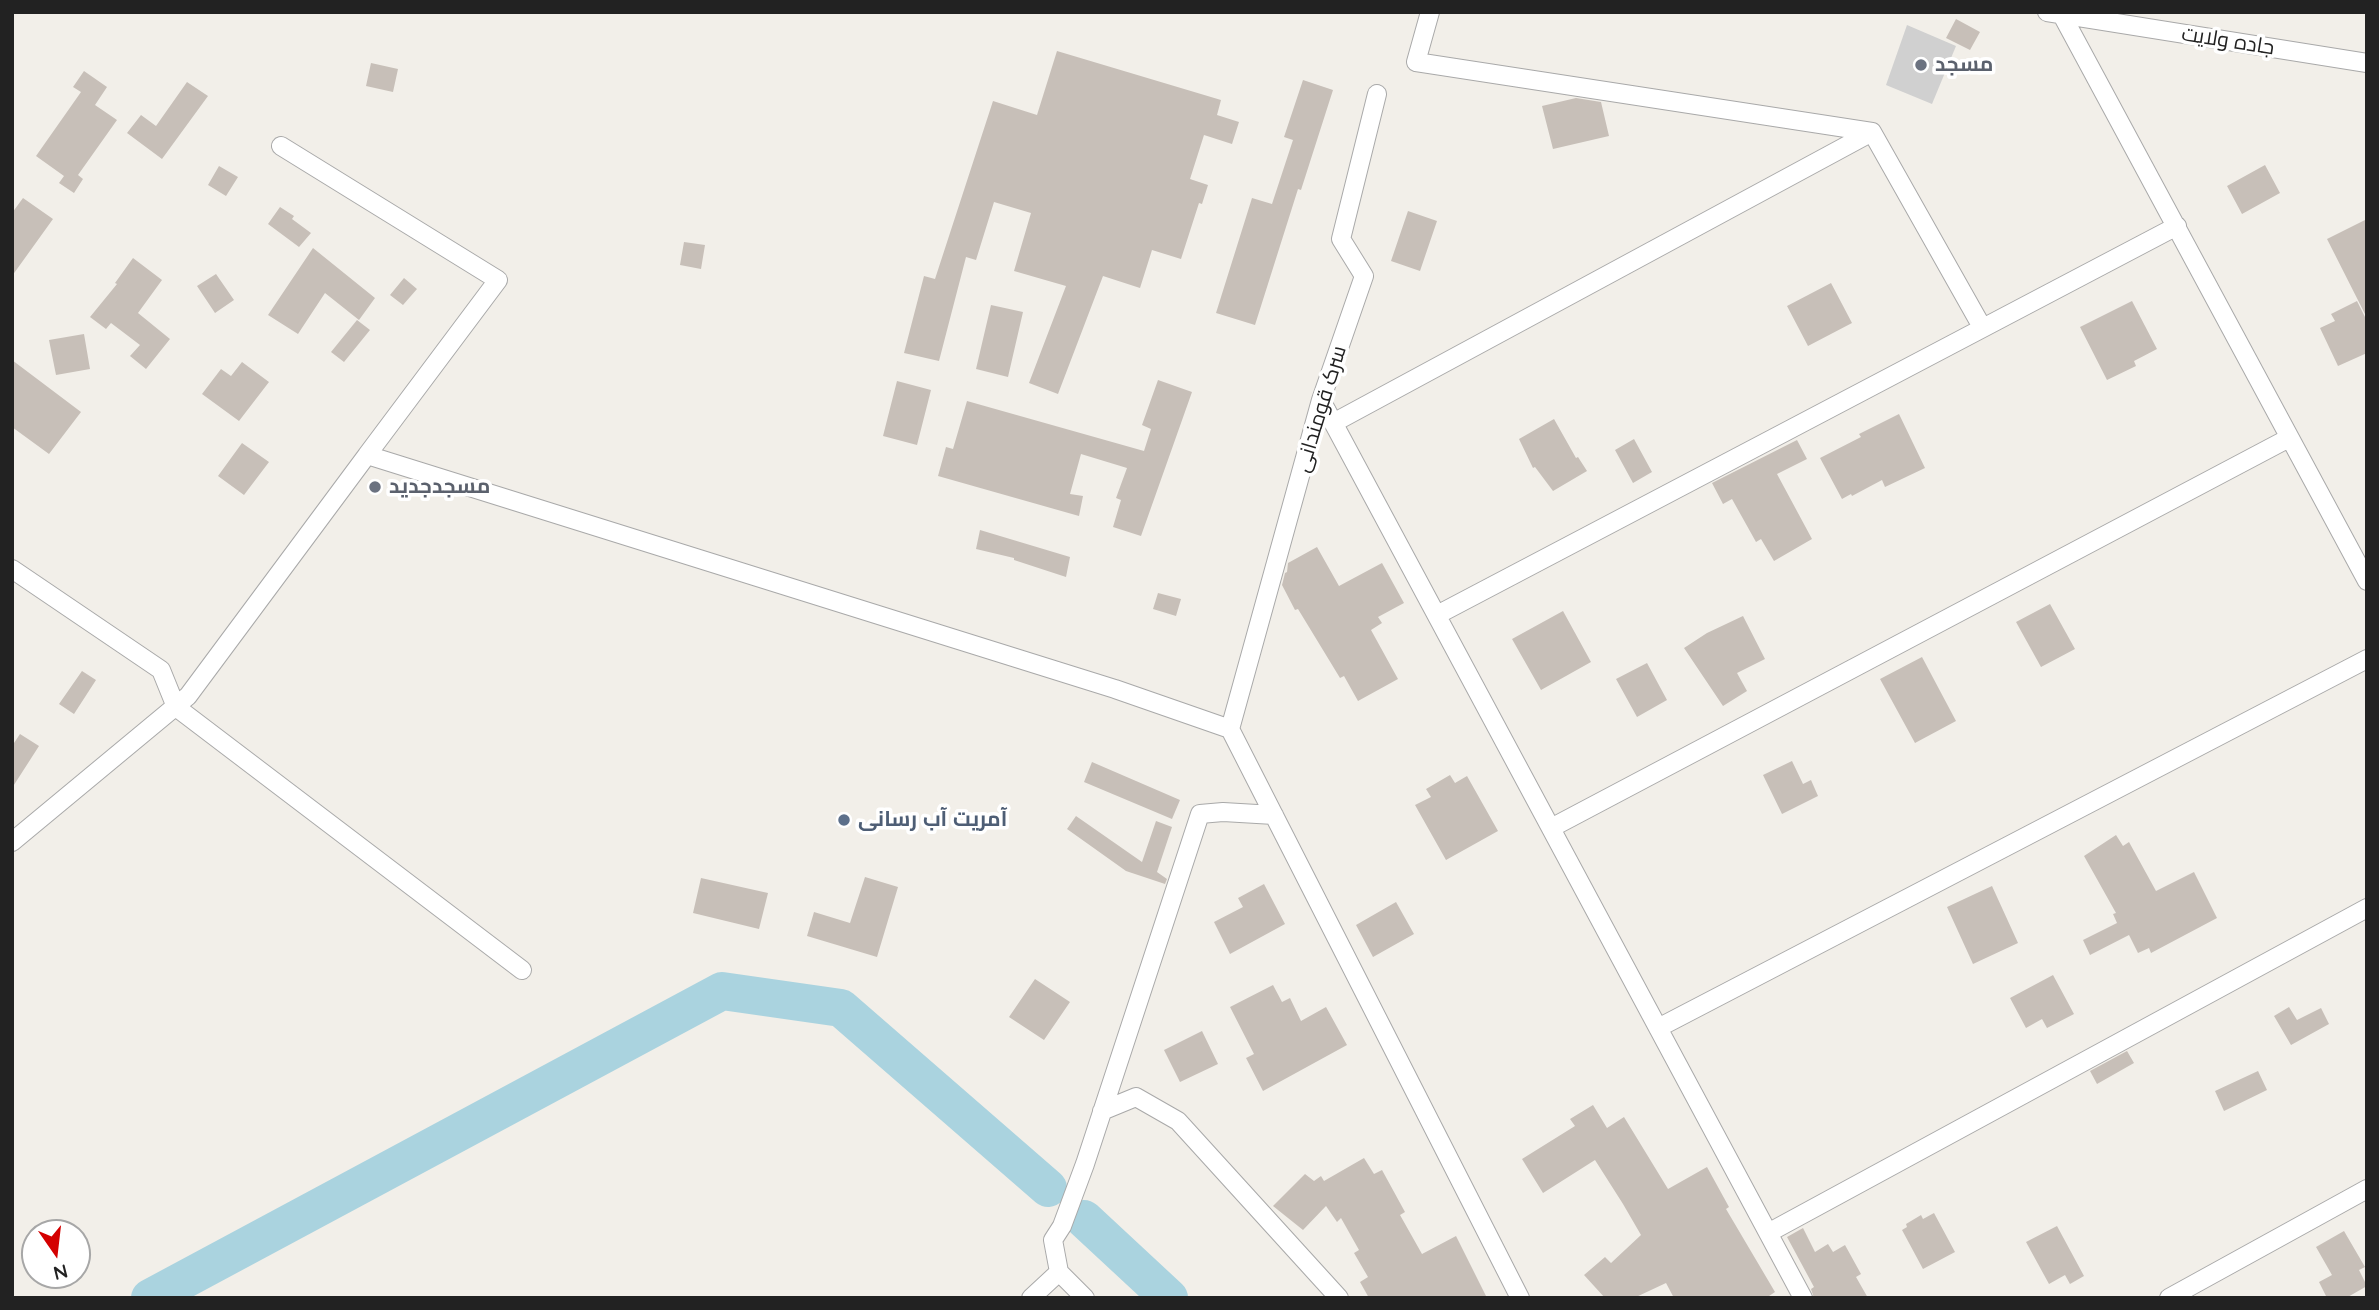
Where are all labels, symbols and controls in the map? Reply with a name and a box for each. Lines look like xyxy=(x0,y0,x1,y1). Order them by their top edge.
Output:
street label: جاده ولایت xyxy=(2180,21,2276,61)
place label: مسجد xyxy=(1935,52,1993,78)
marker: مسجد xyxy=(1913,57,1929,73)
street label: سرک قومندانی xyxy=(1290,343,1352,475)
place label: مسجدجدید xyxy=(389,474,490,500)
marker: مسجدجدید xyxy=(367,479,383,495)
place label: آمریت آب رسانی xyxy=(858,807,1007,833)
marker: آمریت آب رسانی xyxy=(836,812,852,828)
north arrow xyxy=(21,1219,91,1289)
text: N xyxy=(51,1259,70,1286)

